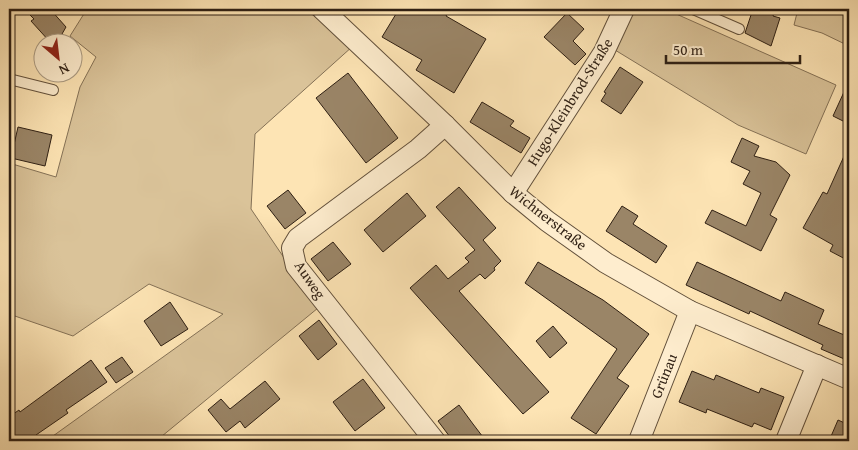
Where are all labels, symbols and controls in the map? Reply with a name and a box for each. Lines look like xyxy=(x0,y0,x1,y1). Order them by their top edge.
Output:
north arrow xyxy=(32,32,82,82)
scale bar xyxy=(666,32,799,64)
street label: Hugo-Kleinbrod-Straße xyxy=(522,34,617,170)
text: 50 m xyxy=(673,39,704,60)
text: N xyxy=(55,58,73,81)
street label: Wichnerstraße xyxy=(505,180,592,255)
street label: Auweg xyxy=(290,256,331,303)
street label: Grünau xyxy=(645,349,682,401)

